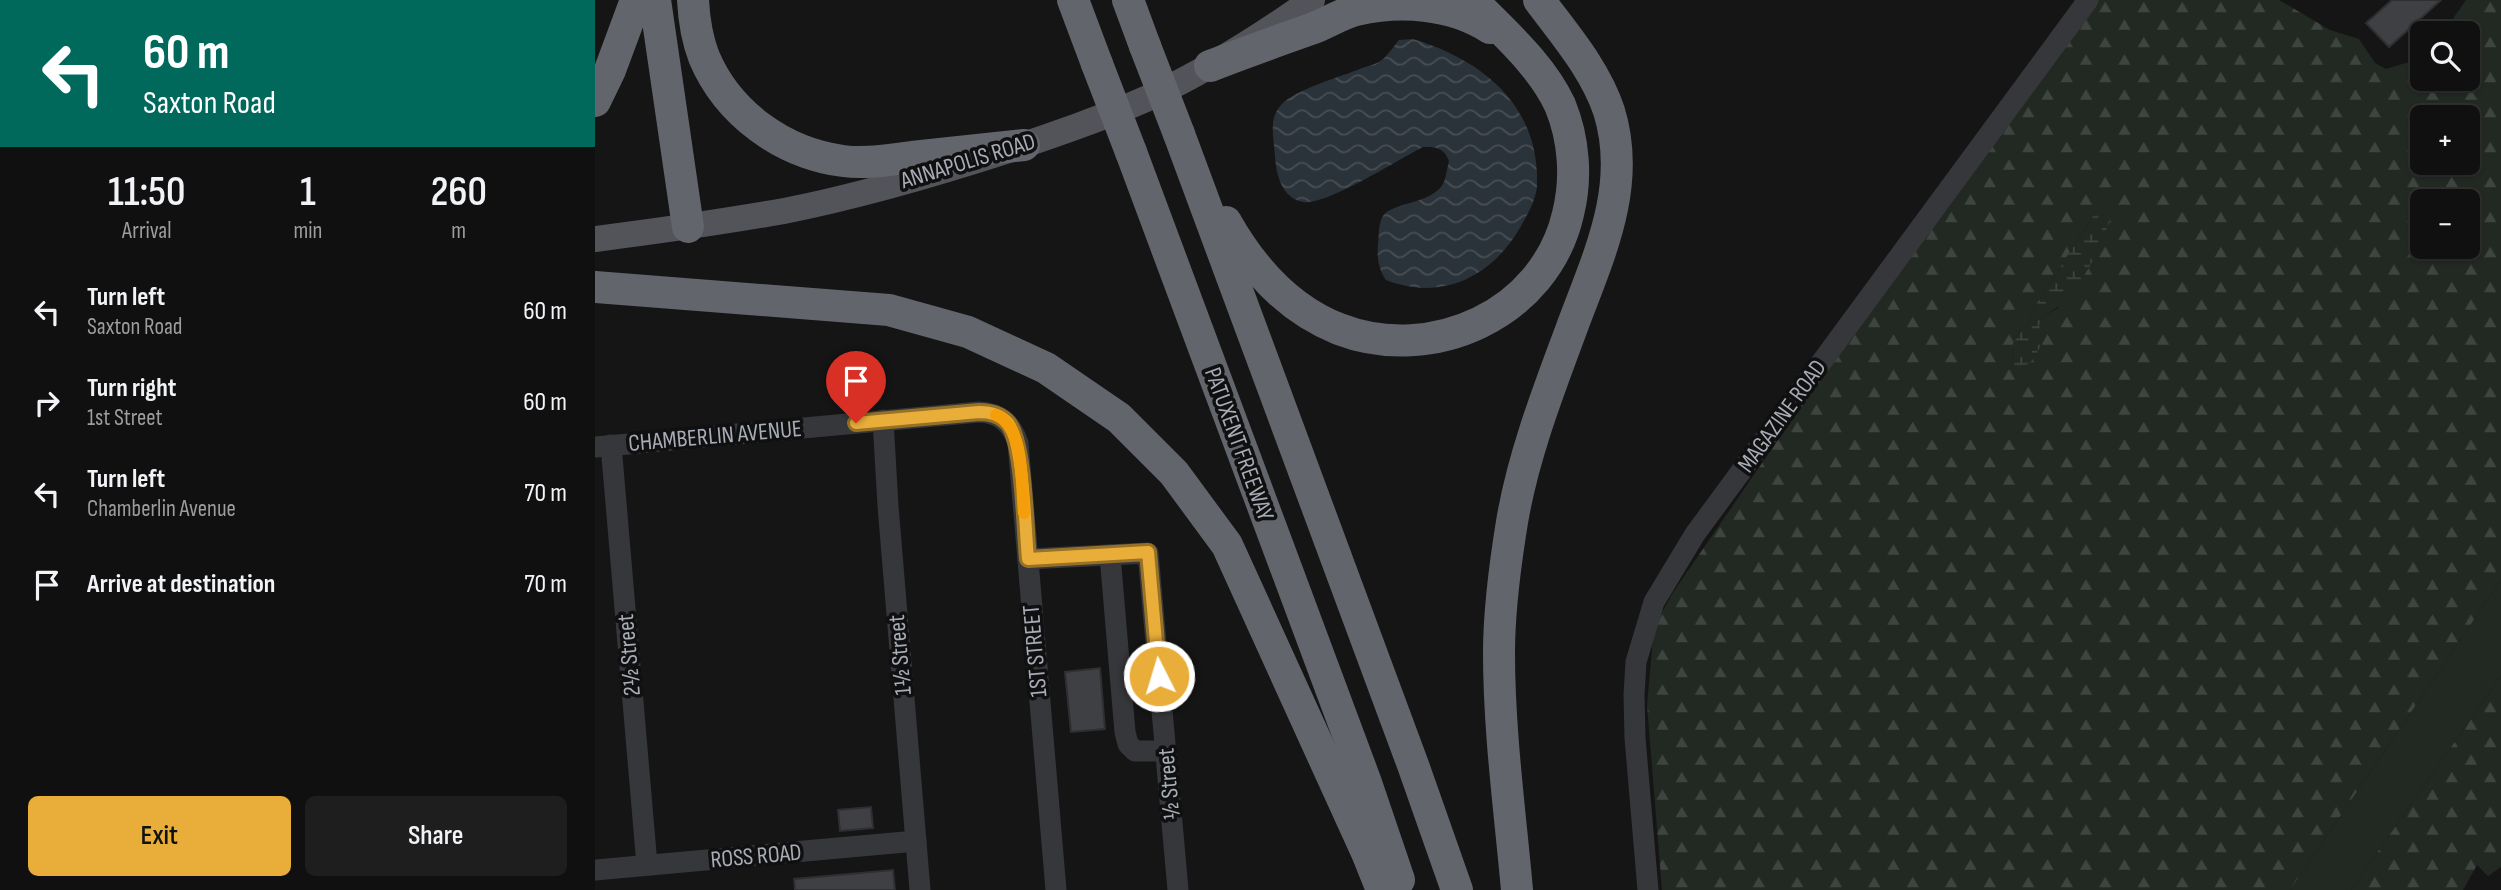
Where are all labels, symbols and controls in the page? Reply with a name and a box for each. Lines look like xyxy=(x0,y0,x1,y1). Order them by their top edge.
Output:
map controls xyxy=(2410,21,2480,259)
button: search xyxy=(2410,21,2480,91)
text: 60 m xyxy=(143,24,230,83)
icon: left xyxy=(28,28,119,119)
text: Saxton Road xyxy=(143,84,276,123)
button: + xyxy=(2410,105,2480,175)
street label: ANNAPOLIS ROAD xyxy=(896,127,1039,196)
text: 11:50 xyxy=(108,167,185,218)
text: 1 xyxy=(300,167,316,218)
text: 260 xyxy=(430,167,487,218)
button: − xyxy=(2410,189,2480,259)
text: Arrival xyxy=(122,217,171,245)
text: min xyxy=(293,217,322,245)
text: m xyxy=(451,217,466,245)
text: Turn left xyxy=(87,282,165,313)
icon: left xyxy=(28,293,66,331)
text: 60 m xyxy=(523,296,567,327)
text: Saxton Road xyxy=(87,313,182,341)
pin xyxy=(826,351,886,423)
street label: MAGAZINE ROAD xyxy=(1731,354,1833,478)
icon: arrive xyxy=(837,362,875,400)
street label: PATUXENT FREEWAY xyxy=(1198,363,1280,525)
text: Turn right xyxy=(87,373,176,404)
icon: right xyxy=(28,384,66,422)
text: 60 m xyxy=(523,387,567,418)
text: 1st Street xyxy=(87,404,163,432)
street label: CHAMBERLIN AVENUE xyxy=(627,414,803,458)
text: Turn left xyxy=(87,464,165,495)
icon: left xyxy=(28,475,66,513)
text: 70 m xyxy=(524,478,567,509)
text: Chamberlin Avenue xyxy=(87,495,236,523)
icon: arrive xyxy=(28,566,66,604)
text: Arrive at destination xyxy=(87,569,275,600)
text: 70 m xyxy=(524,569,567,600)
street label: 1ST STREET xyxy=(1017,603,1053,698)
street label: 2½ Street xyxy=(611,613,647,697)
street label: 1½ Street xyxy=(882,614,918,696)
position arrow xyxy=(1122,639,1196,713)
street label: ½ Street xyxy=(1151,747,1187,821)
button: Exit xyxy=(28,796,291,876)
button: Share xyxy=(305,796,567,876)
street label: ROSS ROAD xyxy=(709,838,803,874)

